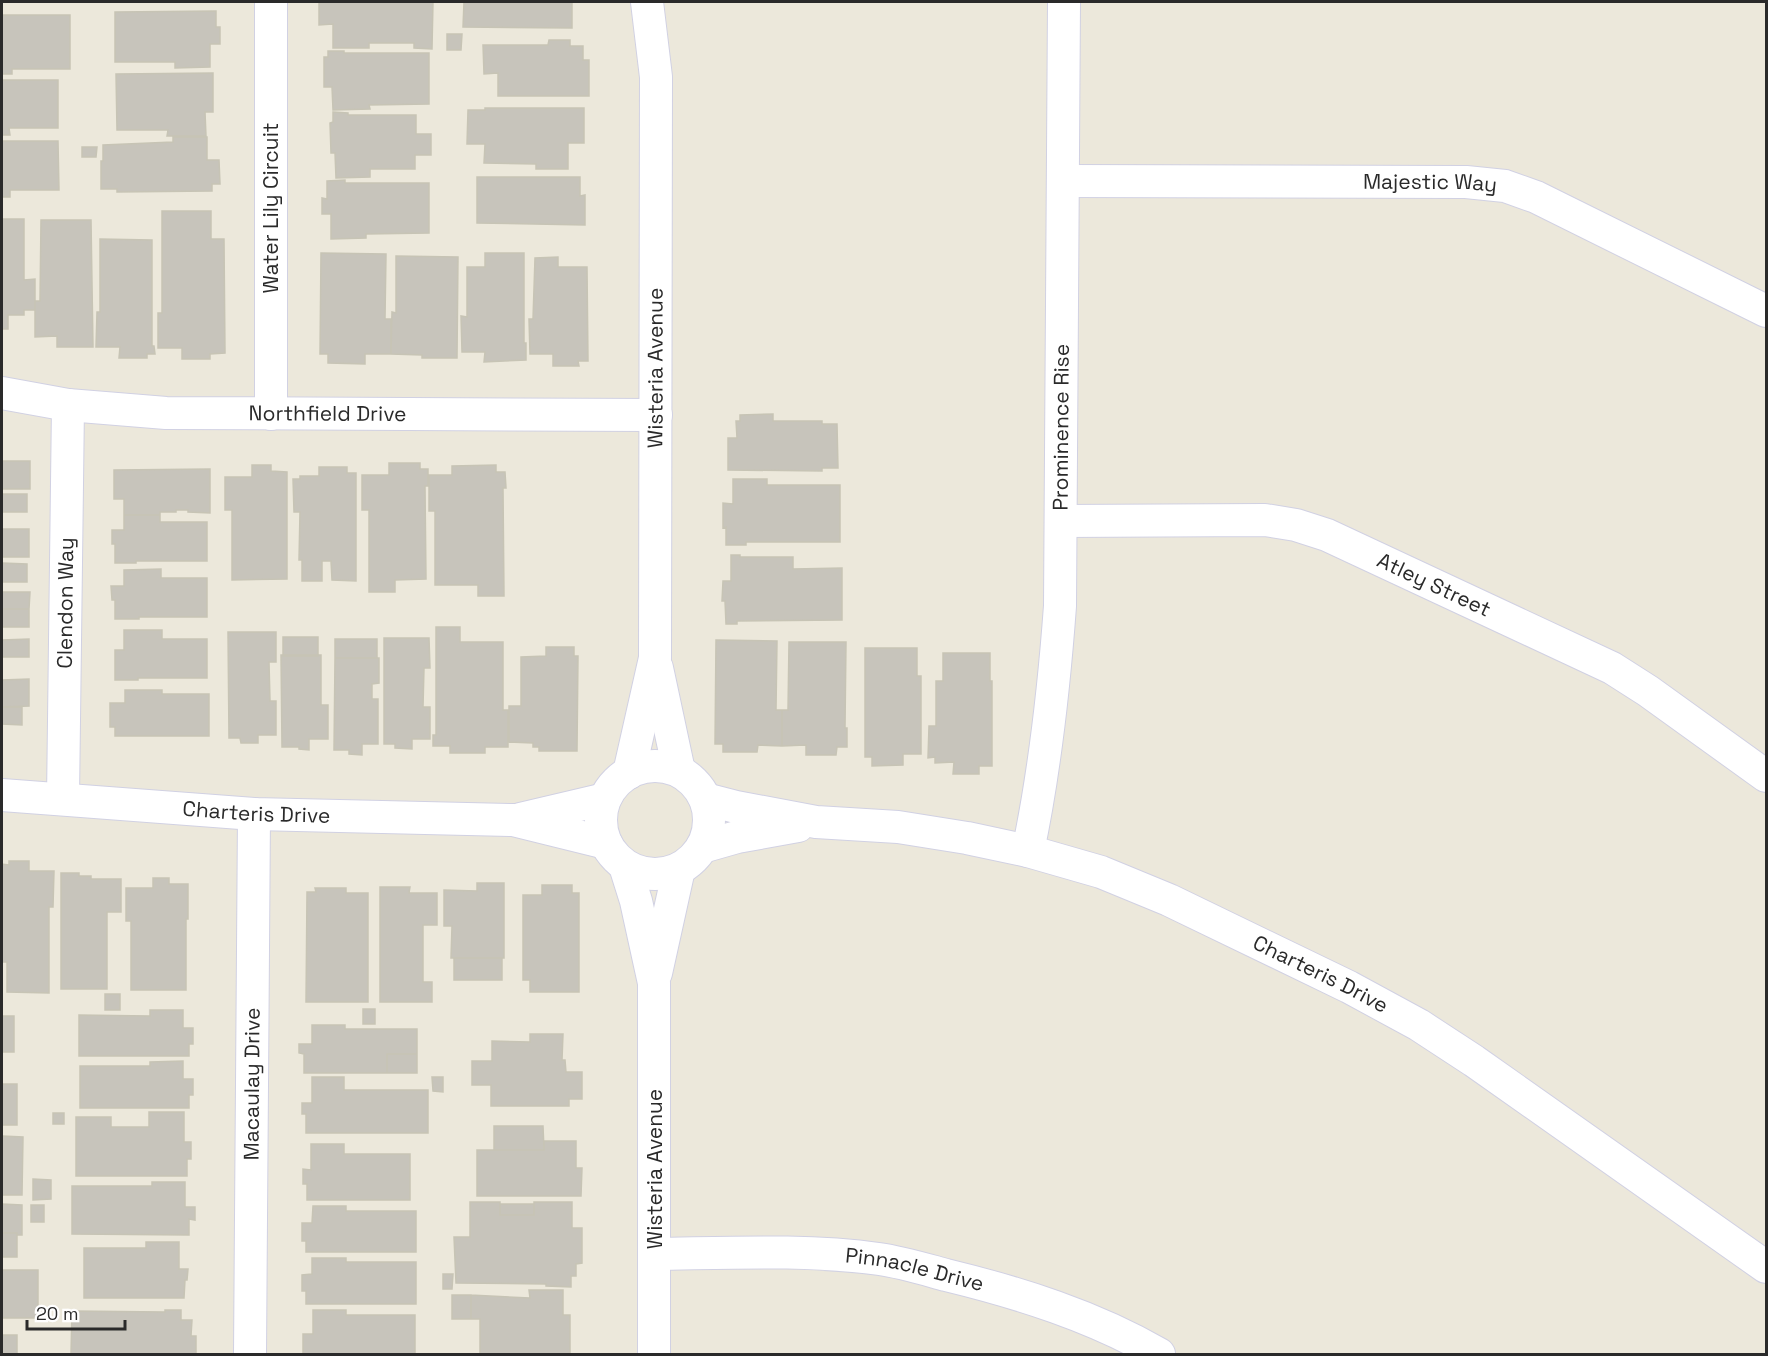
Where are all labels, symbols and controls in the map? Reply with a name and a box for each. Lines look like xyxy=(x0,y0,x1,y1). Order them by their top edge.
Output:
street label: Water Lily Circuit xyxy=(257,123,284,293)
street label: Majestic Way xyxy=(1363,168,1498,198)
street label: Wisteria Avenue xyxy=(641,288,669,448)
street label: Prominence Rise xyxy=(1047,344,1075,511)
street label: Northfield Drive xyxy=(249,399,407,427)
street label: Clendon Way xyxy=(51,537,79,669)
street label: Atley Street xyxy=(1373,546,1495,623)
street label: Charteris Drive xyxy=(182,795,331,829)
street label: Charteris Drive xyxy=(1249,929,1393,1019)
street label: Macaulay Drive xyxy=(237,1008,266,1161)
street label: Wisteria Avenue xyxy=(641,1089,668,1249)
street label: Pinnacle Drive xyxy=(844,1241,987,1297)
scale bar xyxy=(27,1293,124,1331)
text: 20 m xyxy=(36,1302,79,1325)

